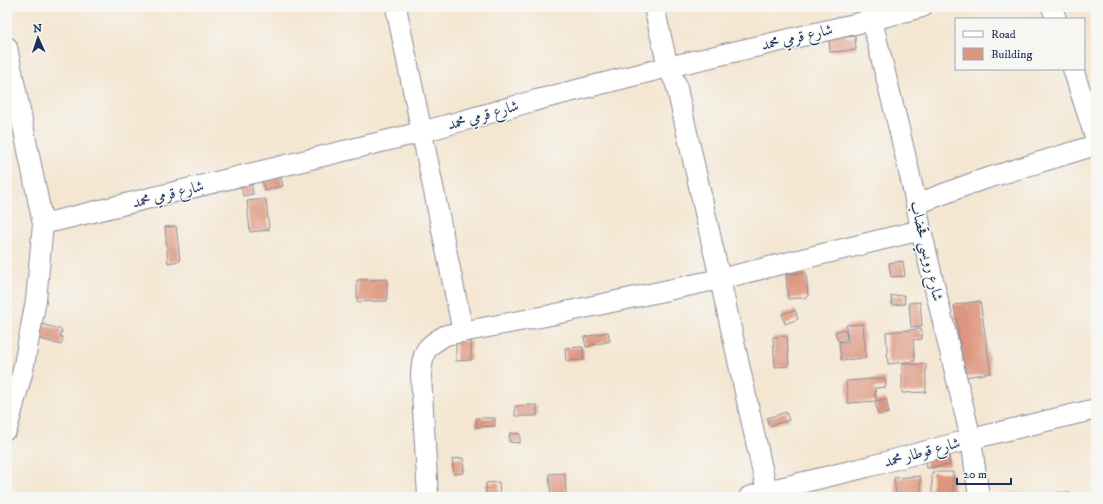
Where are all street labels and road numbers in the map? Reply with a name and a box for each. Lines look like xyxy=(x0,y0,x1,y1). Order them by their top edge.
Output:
street label: شارع قرمي محمد xyxy=(759,20,835,58)
street label: شارع قرمي محمد xyxy=(445,96,522,138)
street label: شارع قرمي محمد xyxy=(130,176,207,215)
street label: شارع رويسي قحضاب xyxy=(902,199,947,304)
street label: شارع قوطار محمد xyxy=(882,433,963,475)

